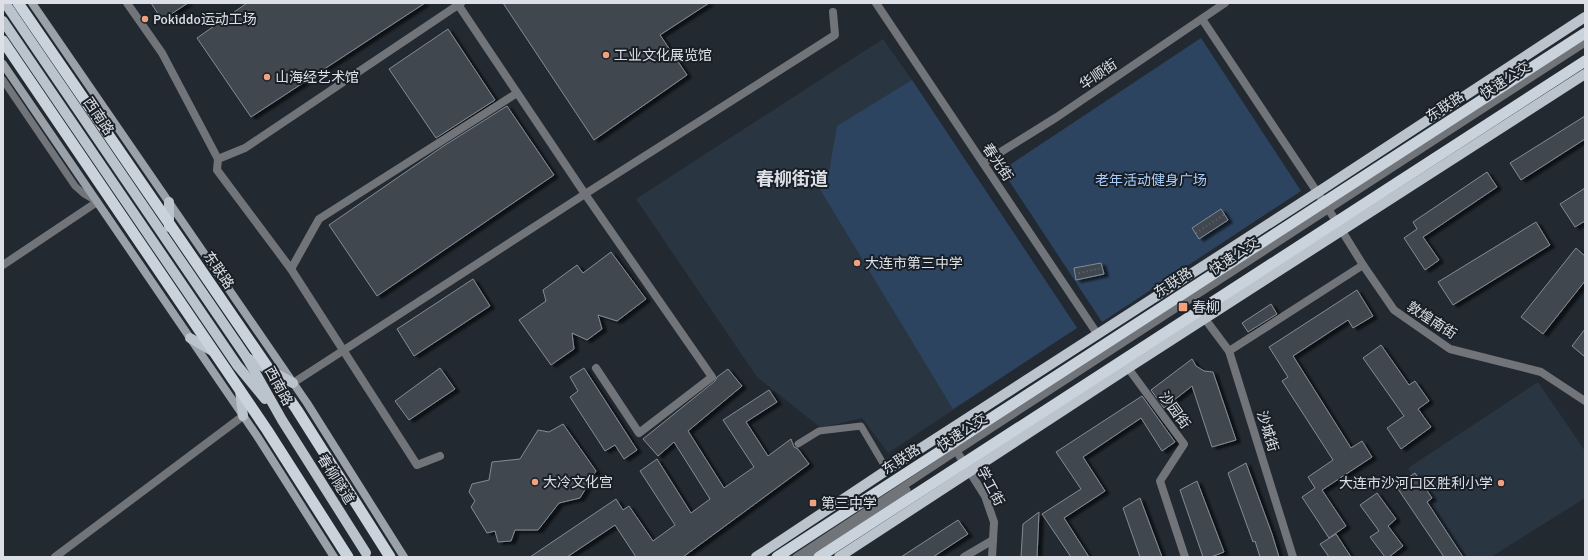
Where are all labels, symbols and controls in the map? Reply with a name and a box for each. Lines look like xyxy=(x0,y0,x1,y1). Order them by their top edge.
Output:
place label: Pokiddo运动工场 xyxy=(153,11,257,28)
marker: Pokiddo运动工场 xyxy=(140,14,150,24)
place label: 工业文化展览馆 xyxy=(614,47,712,64)
marker: 工业文化展览馆 xyxy=(601,50,611,60)
street label: 华顺街 xyxy=(1076,56,1120,93)
street label: 快速公交 xyxy=(1477,58,1533,103)
place label: 山海经艺术馆 xyxy=(275,69,359,86)
marker: 山海经艺术馆 xyxy=(262,72,272,82)
street label: 东联路 xyxy=(1423,88,1468,125)
street label: 西南路 xyxy=(80,94,117,138)
street label: 春光街 xyxy=(979,140,1016,184)
district label: 春柳街道 xyxy=(756,168,828,190)
park label: 老年活动健身广场 xyxy=(1095,172,1207,189)
street label: 快速公交 xyxy=(1206,234,1262,279)
street label: 东联路 xyxy=(200,248,237,292)
place label: 大连市第三中学 xyxy=(865,255,963,272)
marker: 大连市第三中学 xyxy=(852,258,862,268)
street label: 东联路 xyxy=(1151,264,1196,301)
street label: 敦煌南街 xyxy=(1404,298,1460,343)
place label: 春柳 xyxy=(1192,299,1220,316)
marker: 春柳 xyxy=(1177,301,1189,313)
street label: 西南路 xyxy=(261,364,296,409)
street label: 沙园街 xyxy=(1155,388,1194,432)
street label: 沙城街 xyxy=(1253,409,1282,454)
street label: 快速公交 xyxy=(934,410,990,455)
street label: 东联路 xyxy=(879,441,924,478)
street label: 春柳隧道 xyxy=(314,451,358,508)
street label: 学工街 xyxy=(973,464,1008,509)
place label: 大冷文化宫 xyxy=(543,474,613,491)
place label: 大连市沙河口区胜利小学 xyxy=(1339,475,1493,492)
marker: 大冷文化宫 xyxy=(530,477,540,487)
marker: 大连市沙河口区胜利小学 xyxy=(1496,478,1506,488)
place label: 第三中学 xyxy=(821,495,877,512)
marker: 第三中学 xyxy=(808,498,818,508)

